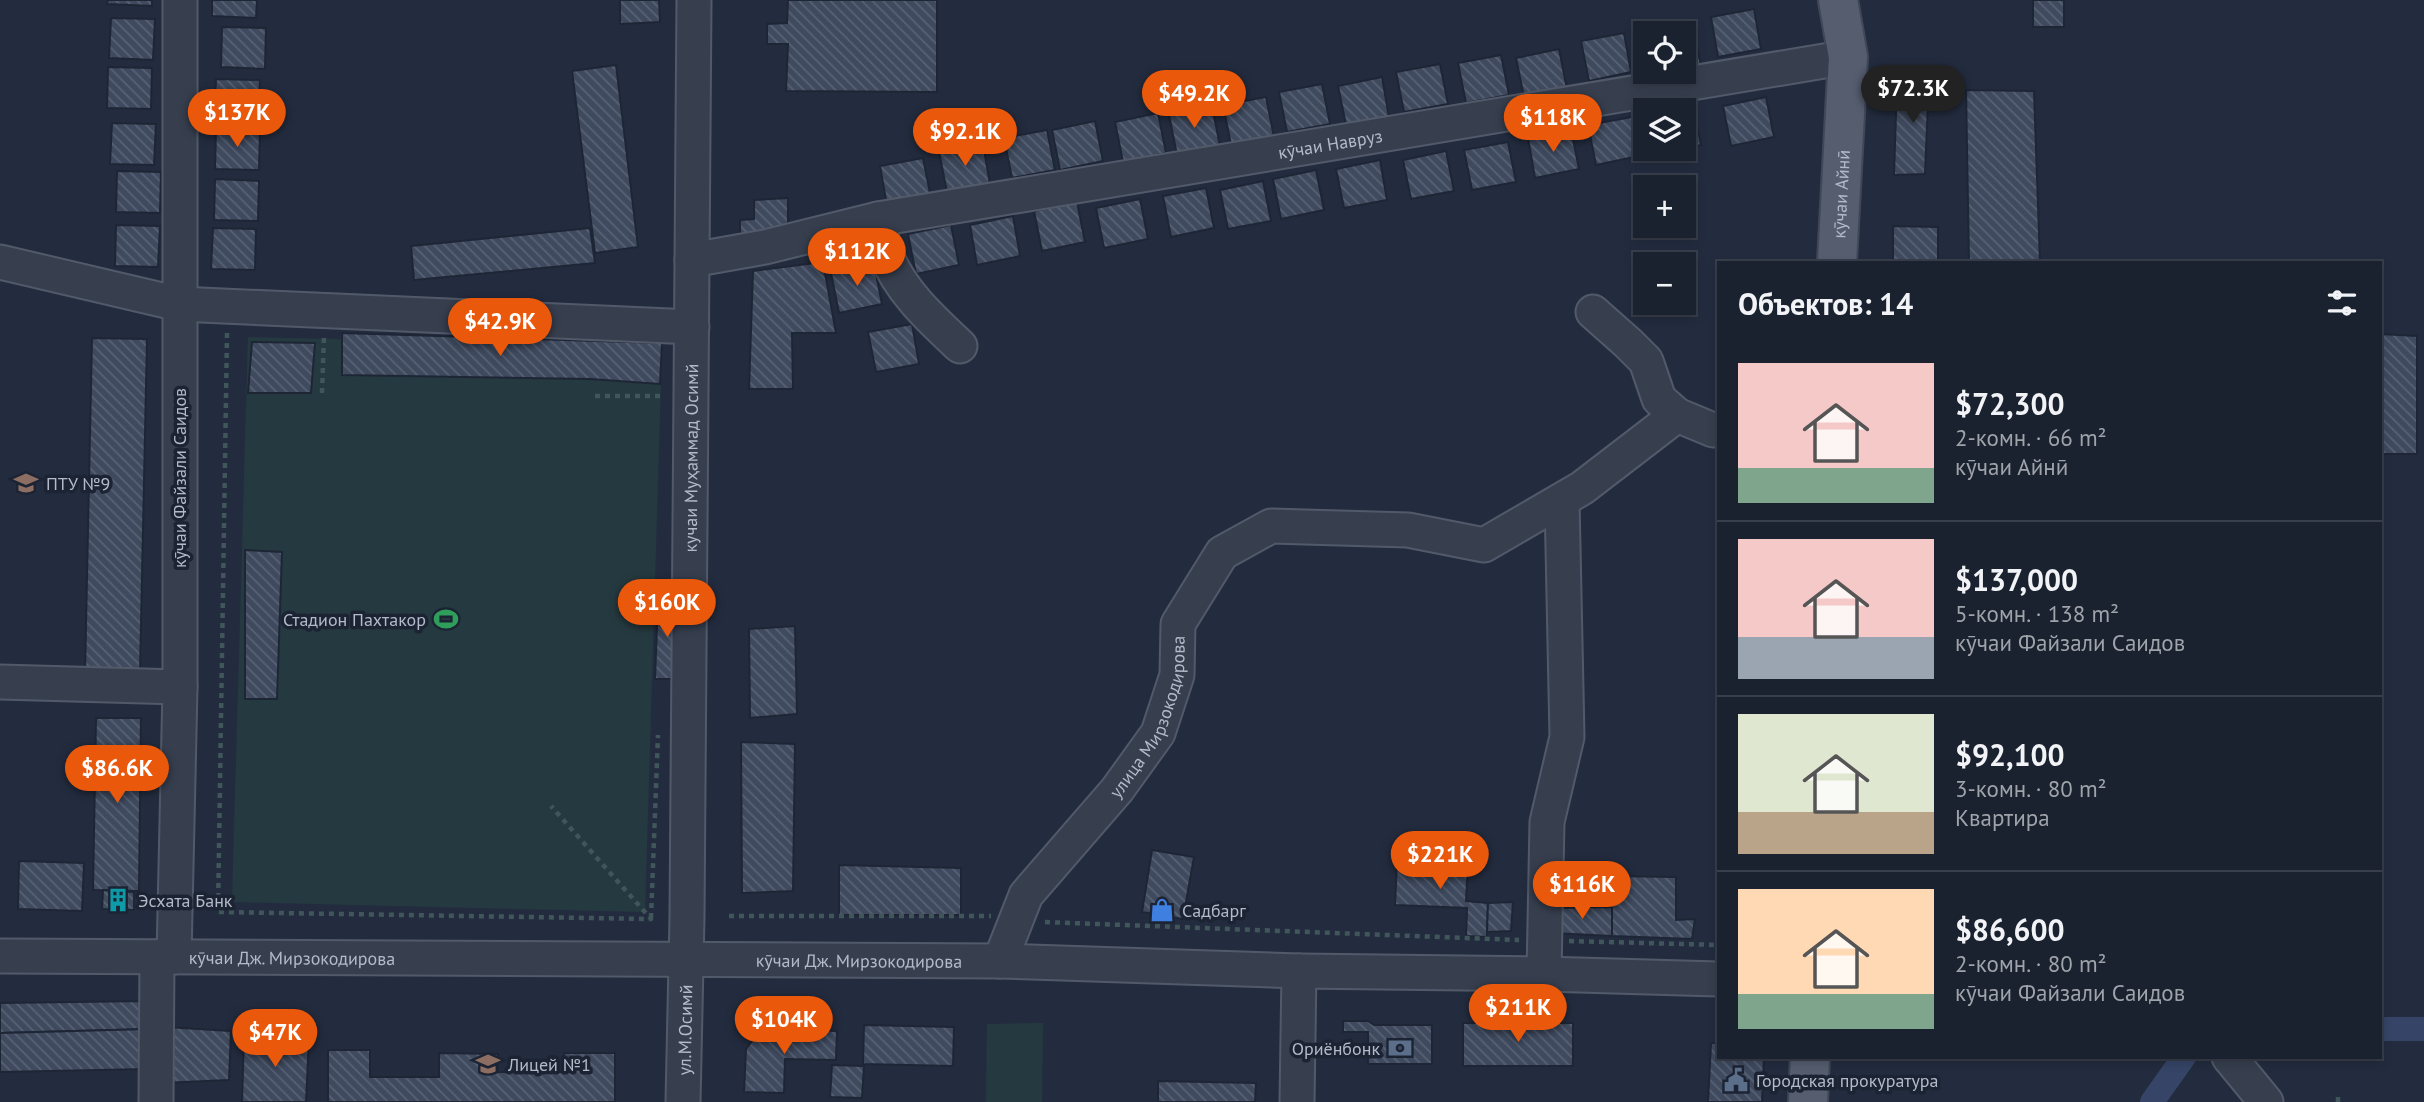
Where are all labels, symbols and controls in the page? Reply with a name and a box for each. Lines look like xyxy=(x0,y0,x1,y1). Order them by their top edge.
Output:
map controls xyxy=(1633,21,1696,315)
button: locate xyxy=(1633,21,1696,84)
pin: $72.3K xyxy=(1856,66,1970,125)
pin: $49.2K xyxy=(1137,71,1251,130)
text: $72.3K xyxy=(1877,73,1949,102)
text: $49.2K xyxy=(1158,78,1230,107)
pin: $137K xyxy=(188,90,286,149)
pin: $118K xyxy=(1504,94,1602,154)
text: $137K xyxy=(204,97,270,126)
button: layers xyxy=(1633,98,1696,161)
text: $118K xyxy=(1520,102,1586,131)
pin: $92.1K xyxy=(908,108,1022,168)
text: $92.1K xyxy=(929,116,1001,145)
street label: кӯчаи Навруз xyxy=(1276,123,1384,163)
street label: кӯчаи Айнӣ xyxy=(1827,149,1855,239)
button: + xyxy=(1633,175,1696,238)
pin: $112K xyxy=(808,229,906,288)
text: $112K xyxy=(824,236,890,265)
button: − xyxy=(1633,252,1696,315)
text: Объектов: 14 xyxy=(1738,284,1913,323)
icon: filters xyxy=(2323,284,2361,322)
pin: $42.9K xyxy=(443,298,557,358)
text: $42.9K xyxy=(464,306,536,335)
street label: кучаи Муҳаммад Осимй xyxy=(678,364,703,553)
text: $72,300 xyxy=(1955,384,2065,423)
street label: кӯчаи Файзали Саидов xyxy=(168,388,191,568)
icon: home xyxy=(1794,391,1878,475)
text: 2-комн. · 66 m² xyxy=(1955,423,2107,452)
text: кӯчаи Айнӣ xyxy=(1955,452,2068,481)
school or university icon: ПТУ №9 xyxy=(12,469,40,497)
place label: ПТУ №9 xyxy=(46,472,110,495)
text: $137,000 xyxy=(1955,560,2078,599)
icon: home xyxy=(1794,567,1878,651)
pin: $160K xyxy=(618,580,716,639)
text: $160K xyxy=(634,587,700,616)
text: 5-комн. · 138 m² xyxy=(1955,599,2119,628)
sports icon: Стадион Пахтакор xyxy=(432,605,460,633)
place label: Стадион Пахтакор xyxy=(283,608,426,631)
text: кӯчаи Файзали Саидов xyxy=(1955,628,2185,657)
street label: улица Мирзокодирова xyxy=(1104,635,1189,802)
text: $92,100 xyxy=(1955,735,2065,774)
icon: home xyxy=(1794,742,1878,826)
pin: $86.6K xyxy=(60,746,174,805)
text: $86.6K xyxy=(81,753,153,782)
text: 3-комн. · 80 m² xyxy=(1955,774,2107,803)
text: Квартира xyxy=(1955,803,2050,832)
pin: $221K xyxy=(1391,832,1489,891)
text: $221K xyxy=(1407,839,1473,868)
pin: $116K xyxy=(1533,862,1631,921)
text: $116K xyxy=(1549,869,1615,898)
building icon: Эсхата Банк xyxy=(104,886,132,914)
place label: Эсхата Банк xyxy=(138,889,233,912)
shop icon: Садбарг xyxy=(1148,896,1176,924)
place label: Садбарг xyxy=(1182,899,1246,922)
text: $86,600 xyxy=(1955,910,2065,949)
icon: home xyxy=(1794,917,1878,1001)
street label: кӯчаи Дж. Мирзокодирова xyxy=(189,945,395,969)
street label: кӯчаи Дж. Мирзокодирова xyxy=(756,948,962,972)
text: 2-комн. · 80 m² xyxy=(1955,949,2107,978)
text: кӯчаи Файзали Саидов xyxy=(1955,978,2185,1007)
street label: ул.М.Осимй xyxy=(672,984,697,1076)
pin: $211K xyxy=(1469,984,1567,1044)
text: $211K xyxy=(1485,992,1551,1021)
pin: $104K xyxy=(735,996,833,1056)
text: $104K xyxy=(751,1004,817,1033)
pin: $47K xyxy=(234,1010,316,1069)
text: $47K xyxy=(248,1017,302,1046)
bank icon: Ориёнбонк xyxy=(1386,1034,1414,1062)
place label: Ориёнбонк xyxy=(1292,1037,1380,1060)
school or university icon: Лицей №1 xyxy=(474,1050,502,1078)
place label: Лицей №1 xyxy=(507,1053,591,1076)
public building icon: Городская прокуратура xyxy=(1722,1066,1750,1094)
place label: Городская прокуратура xyxy=(1756,1069,1939,1092)

